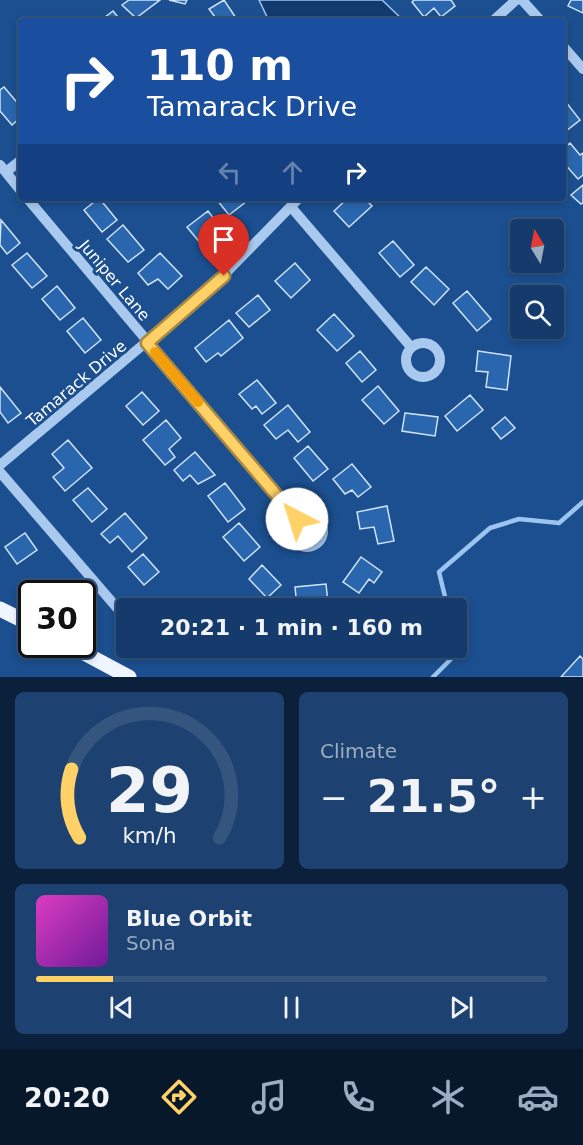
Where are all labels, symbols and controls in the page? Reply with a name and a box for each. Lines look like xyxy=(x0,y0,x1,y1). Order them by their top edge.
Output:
text: 110 m xyxy=(147,41,293,90)
icon: right xyxy=(48,42,126,120)
text: Tamarack Drive xyxy=(147,91,357,122)
icon: left xyxy=(213,156,246,189)
icon: ahead xyxy=(276,156,309,189)
icon: right xyxy=(339,156,372,189)
pin xyxy=(198,214,249,276)
north arrow xyxy=(510,219,564,273)
map controls xyxy=(510,219,564,339)
icon: arrive xyxy=(207,223,240,256)
street label: Juniper Lane xyxy=(75,235,154,325)
button: search xyxy=(510,285,564,339)
street label: Tamarack Drive xyxy=(22,336,130,431)
position arrow xyxy=(265,487,329,551)
speed limit sign: 30 xyxy=(18,580,96,658)
text: 20:21 · 1 min · 160 m xyxy=(160,615,423,640)
text: Climate xyxy=(320,739,397,763)
text: 29 xyxy=(106,754,193,827)
text: 21.5° xyxy=(367,770,500,823)
text: − xyxy=(320,778,348,817)
text: + xyxy=(519,778,547,817)
text: km/h xyxy=(122,823,177,848)
text: Blue Orbit xyxy=(126,906,252,931)
text: Sona xyxy=(126,931,176,955)
icon: previous xyxy=(105,991,138,1024)
icon: pause xyxy=(275,991,308,1024)
icon: next xyxy=(445,991,478,1024)
icon: directions xyxy=(158,1076,200,1118)
icon: music xyxy=(248,1076,290,1118)
icon: phone xyxy=(337,1076,379,1118)
icon: climate xyxy=(427,1076,469,1118)
icon: car xyxy=(517,1076,559,1118)
text: 20:20 xyxy=(24,1082,110,1113)

